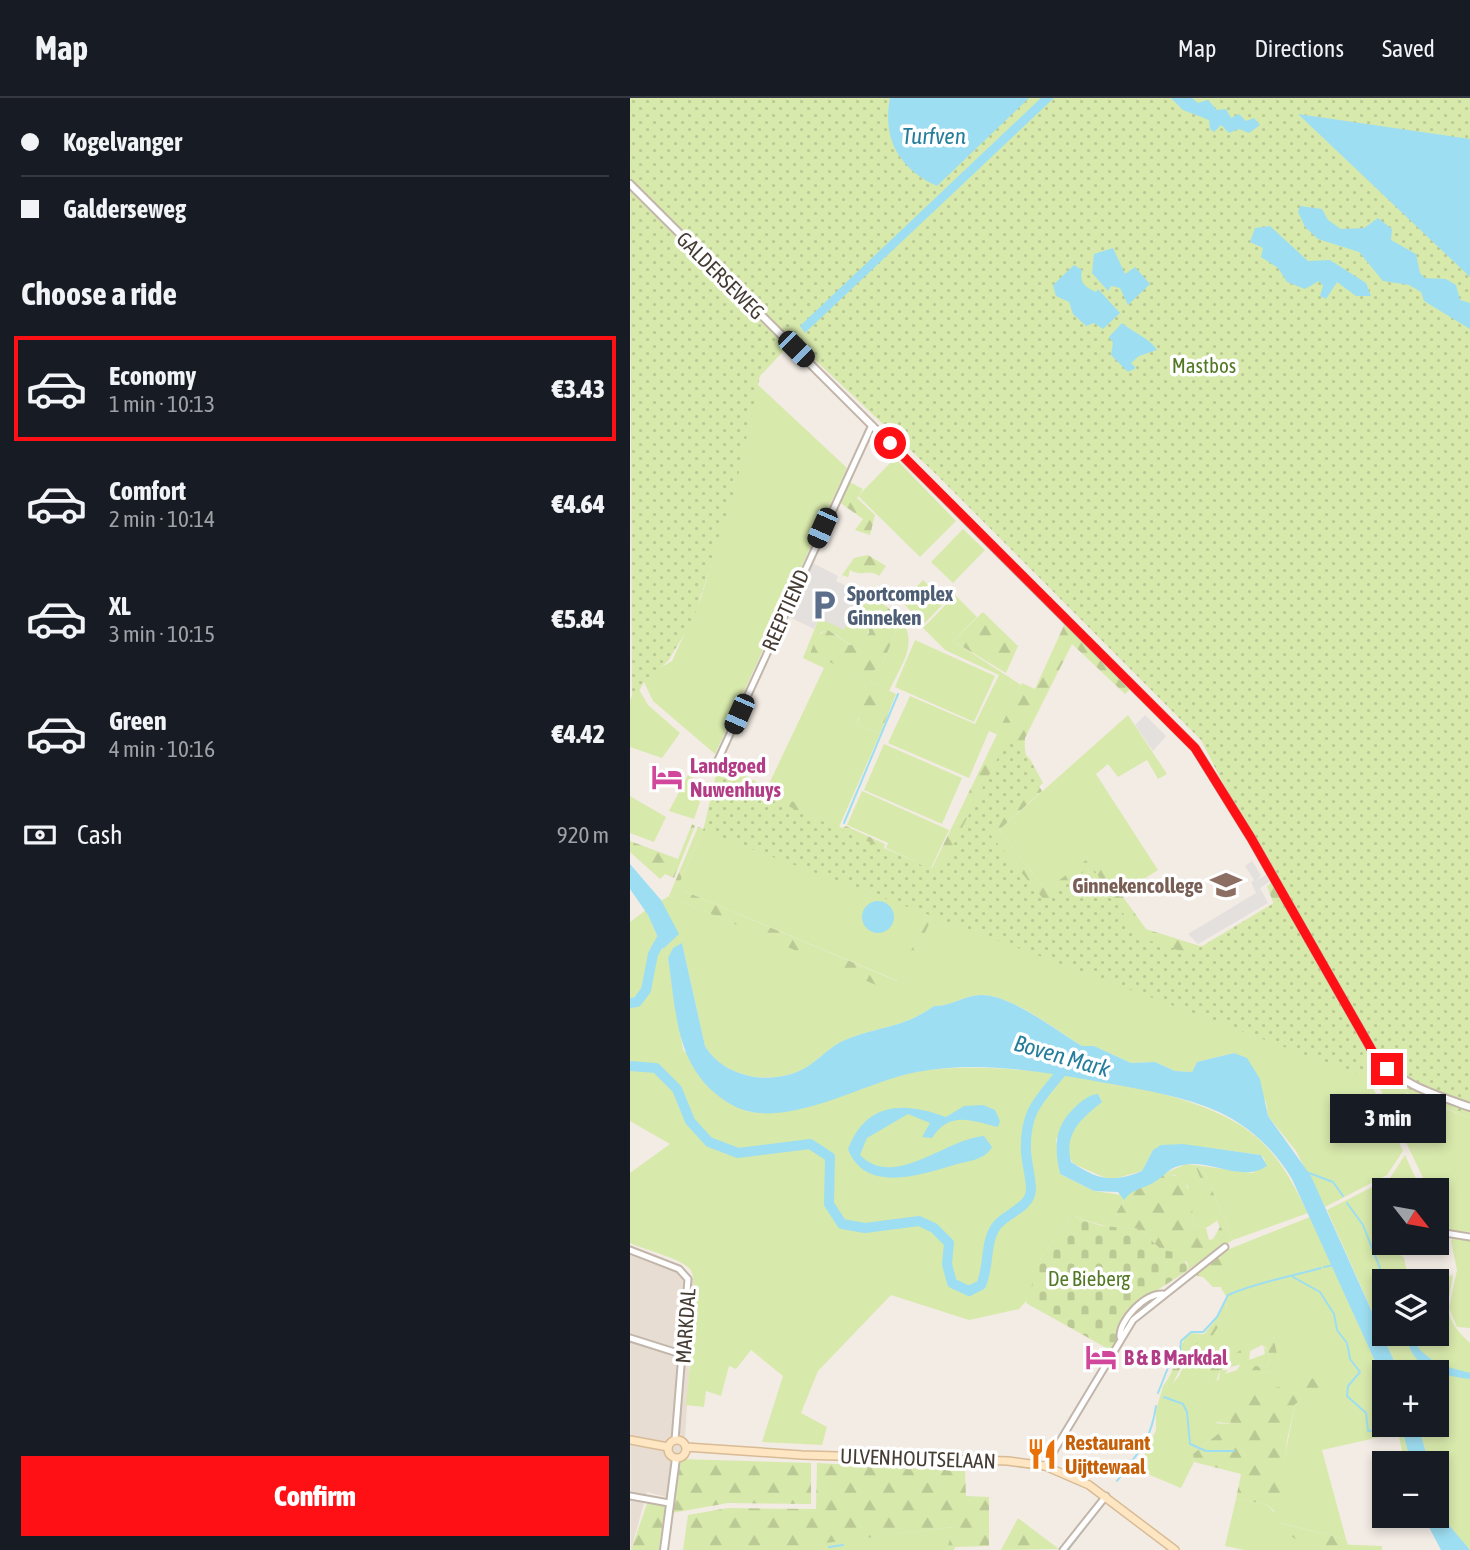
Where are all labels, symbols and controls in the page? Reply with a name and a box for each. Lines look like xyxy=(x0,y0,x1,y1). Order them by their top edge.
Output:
text: Map xyxy=(35,29,88,67)
text: Map xyxy=(1178,35,1216,62)
text: Directions xyxy=(1254,35,1344,62)
text: Saved xyxy=(1382,35,1435,62)
water label: Turfven xyxy=(902,123,966,149)
text: Kogelvanger xyxy=(63,127,182,157)
text: Galderseweg xyxy=(63,194,186,224)
street label: GALDERSEWEG xyxy=(672,226,770,324)
text: Choose a ride xyxy=(21,275,177,312)
car xyxy=(774,327,819,371)
park label: Mastbos xyxy=(1172,353,1236,377)
icon: car xyxy=(25,357,88,420)
text: Economy xyxy=(109,361,196,391)
text: €3.43 xyxy=(552,374,605,404)
text: 1 min · 10:13 xyxy=(109,391,215,417)
route start xyxy=(874,427,906,459)
icon: car xyxy=(25,472,88,535)
text: Comfort xyxy=(109,476,186,506)
text: €4.64 xyxy=(552,489,605,519)
car xyxy=(804,505,841,551)
text: 2 min · 10:14 xyxy=(109,506,215,532)
street label: REEPTIEND xyxy=(756,566,814,654)
place label: Sportcomplex Ginneken xyxy=(847,581,954,629)
icon: car xyxy=(25,587,88,650)
parking icon: Sportcomplex Ginneken xyxy=(807,588,841,622)
text: XL xyxy=(109,591,131,621)
text: €5.84 xyxy=(552,604,605,634)
text: 3 min · 10:15 xyxy=(109,621,215,647)
car xyxy=(721,691,758,737)
icon: car xyxy=(25,702,88,765)
text: Green xyxy=(109,706,167,736)
text: €4.42 xyxy=(552,719,605,749)
text: 4 min · 10:16 xyxy=(109,736,215,762)
place label: Landgoed Nuwenhuys xyxy=(690,753,782,801)
hotel icon: Landgoed Nuwenhuys xyxy=(650,760,684,794)
icon: cash xyxy=(21,816,59,854)
text: Cash xyxy=(77,820,123,850)
text: 920 m xyxy=(557,822,609,848)
school or university icon: Ginnekencollege xyxy=(1209,868,1243,902)
place label: Ginnekencollege xyxy=(1072,873,1203,897)
water label: Boven Mark xyxy=(1011,1030,1114,1082)
route end xyxy=(1371,1053,1403,1085)
callout: 3 min xyxy=(1329,1094,1445,1142)
text: 3 min xyxy=(1365,1105,1411,1131)
north arrow xyxy=(1372,1178,1449,1255)
map controls xyxy=(1372,1178,1449,1528)
park label: De Bieberg xyxy=(1048,1266,1130,1290)
button: layers xyxy=(1372,1269,1449,1346)
street label: MARKDAL xyxy=(670,1288,700,1364)
hotel icon: B & B Markdal xyxy=(1084,1340,1118,1374)
place label: B & B Markdal xyxy=(1124,1345,1228,1369)
button: + xyxy=(1372,1360,1449,1437)
place label: Restaurant Uijttewaal xyxy=(1065,1430,1150,1478)
restaurant icon: Restaurant Uijttewaal xyxy=(1025,1437,1059,1471)
street label: ULVENHOUTSELAAN xyxy=(840,1443,996,1473)
button: − xyxy=(1372,1451,1449,1528)
button: Confirm xyxy=(21,1456,609,1536)

